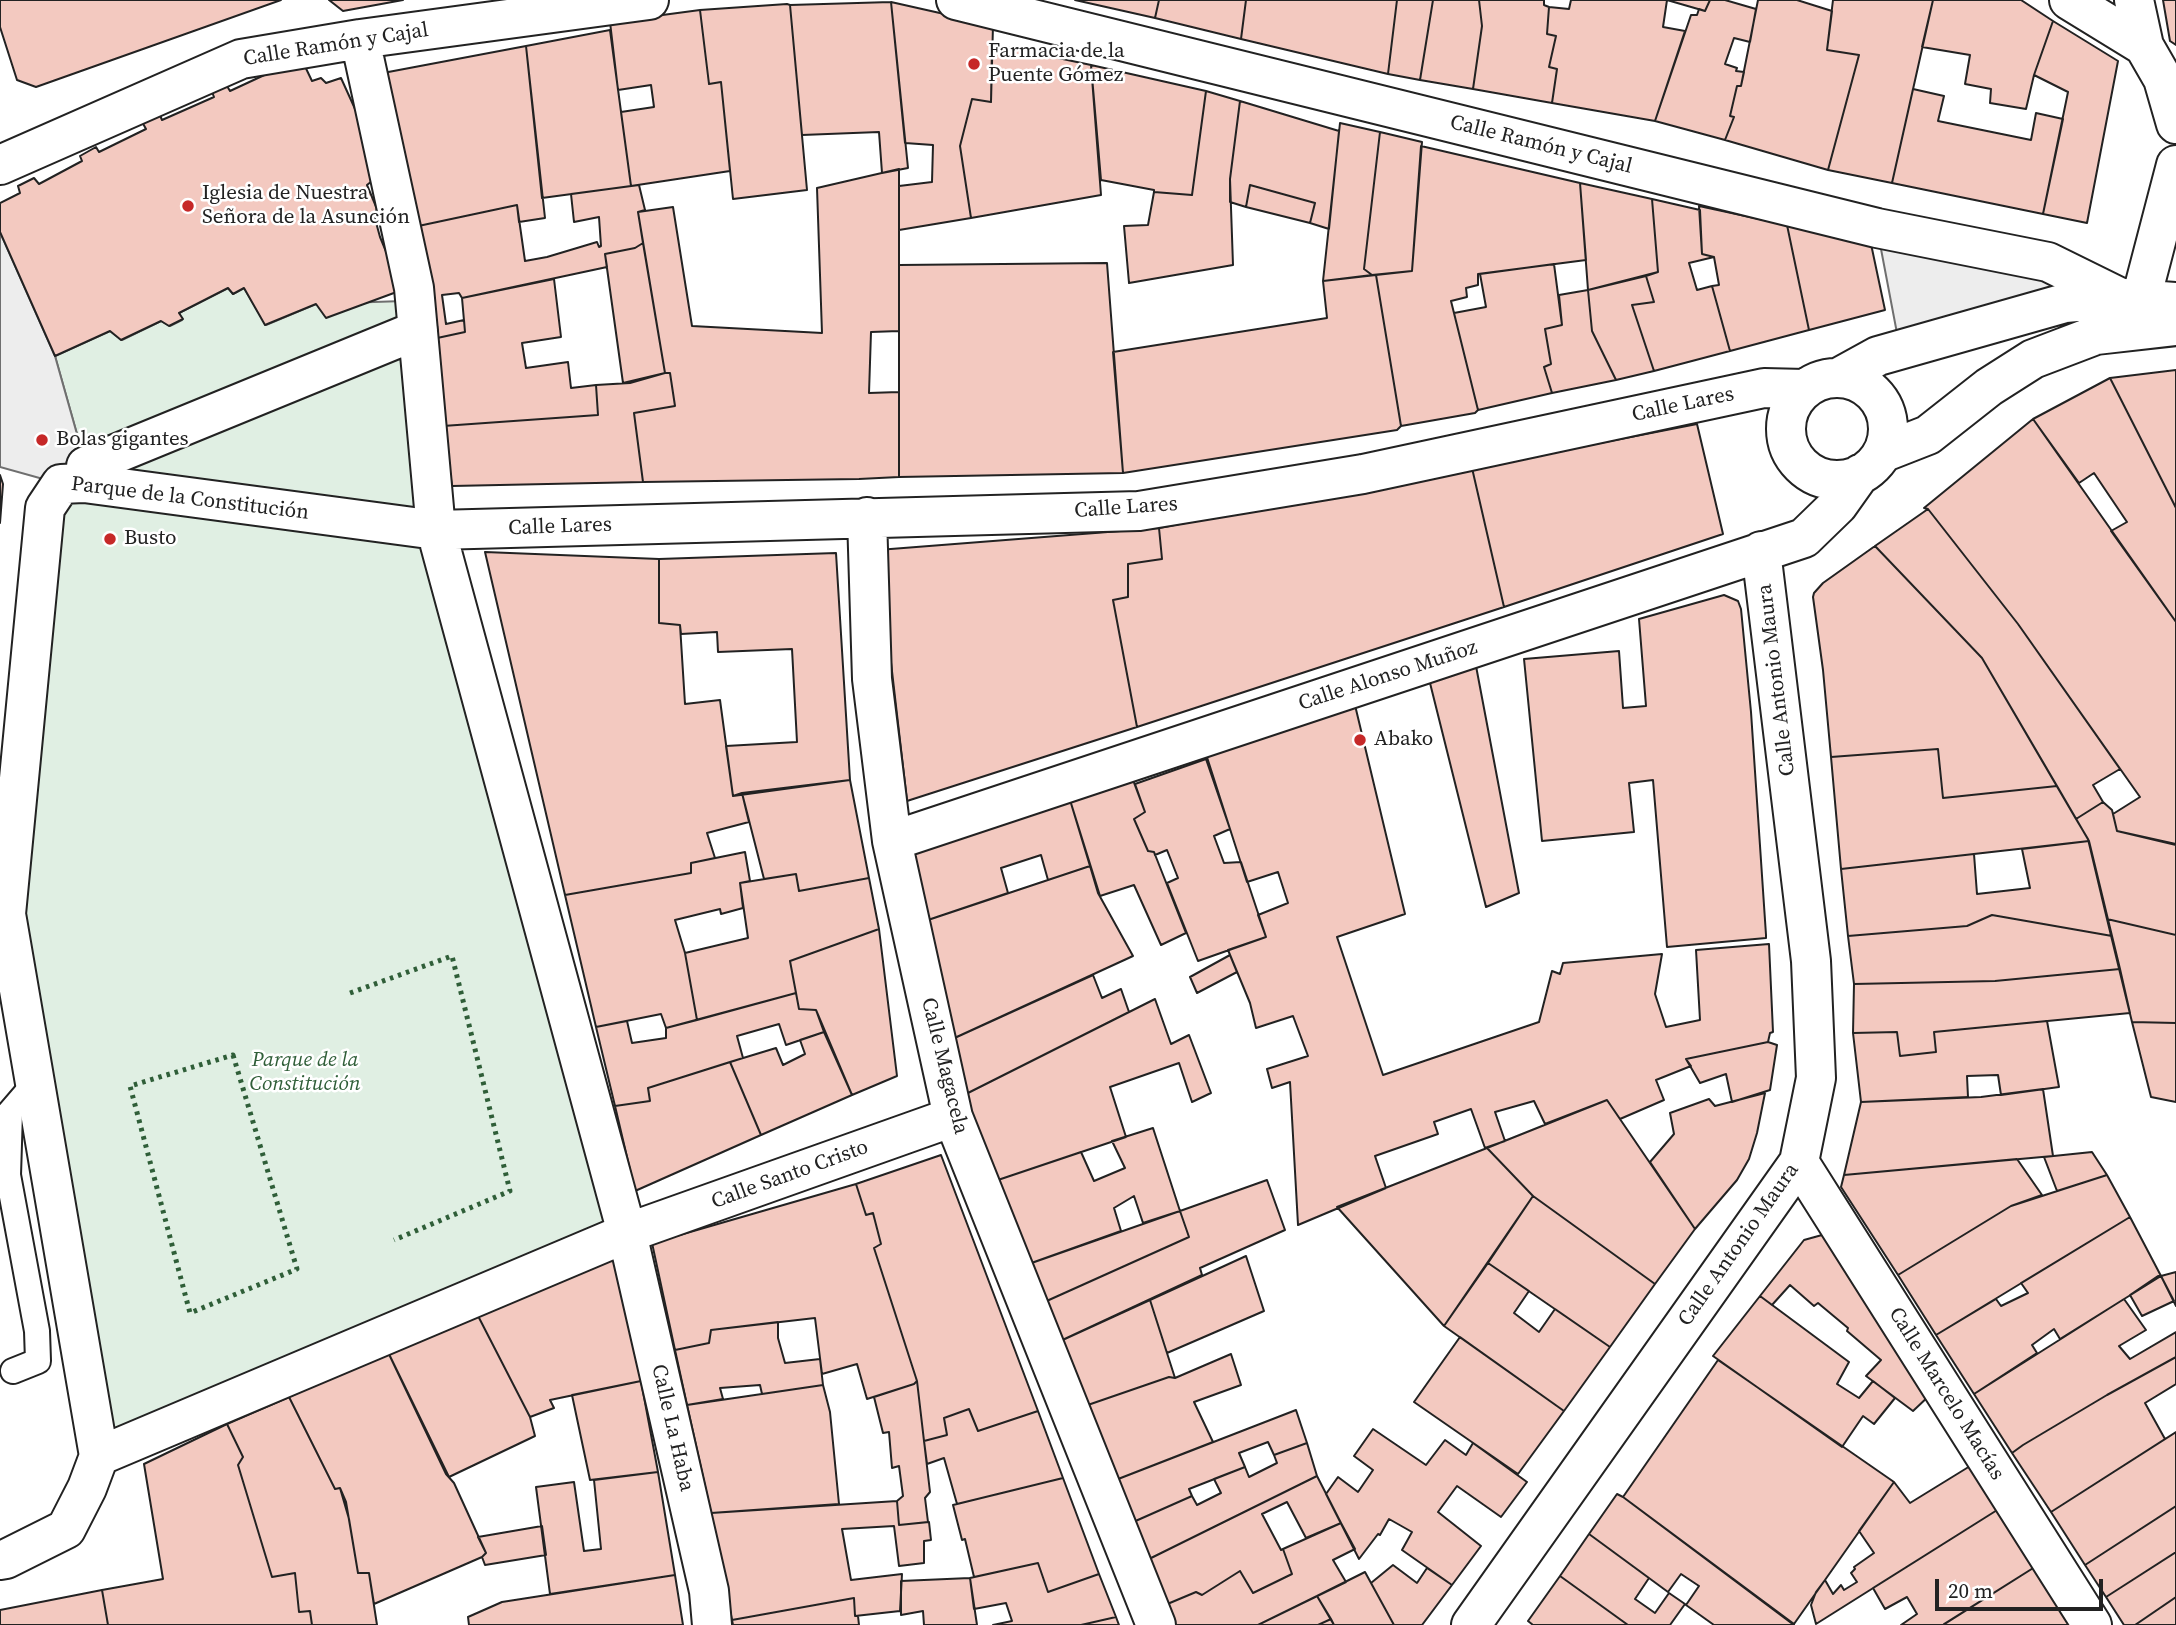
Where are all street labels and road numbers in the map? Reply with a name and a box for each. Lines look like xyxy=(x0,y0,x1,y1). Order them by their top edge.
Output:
street label: Calle Ramón y Cajal xyxy=(242,18,430,72)
street label: Calle Ramón y Cajal xyxy=(1447,110,1635,180)
street label: Calle Lares xyxy=(1630,382,1736,428)
street label: Parque de la Constitución xyxy=(70,472,310,526)
street label: Calle Lares xyxy=(1073,492,1179,524)
street label: Calle Lares xyxy=(508,513,612,541)
street label: Calle Antonio Maura xyxy=(1753,583,1801,777)
street label: Calle Alonso Muñoz xyxy=(1295,635,1481,717)
street label: Calle Magacela xyxy=(915,995,973,1137)
street label: Calle Santo Cristo xyxy=(708,1135,872,1215)
street label: Calle Antonio Maura xyxy=(1673,1159,1805,1331)
street label: Calle Marcelo Macías xyxy=(1883,1303,2009,1485)
street label: Calle La Haba xyxy=(645,1362,699,1494)

